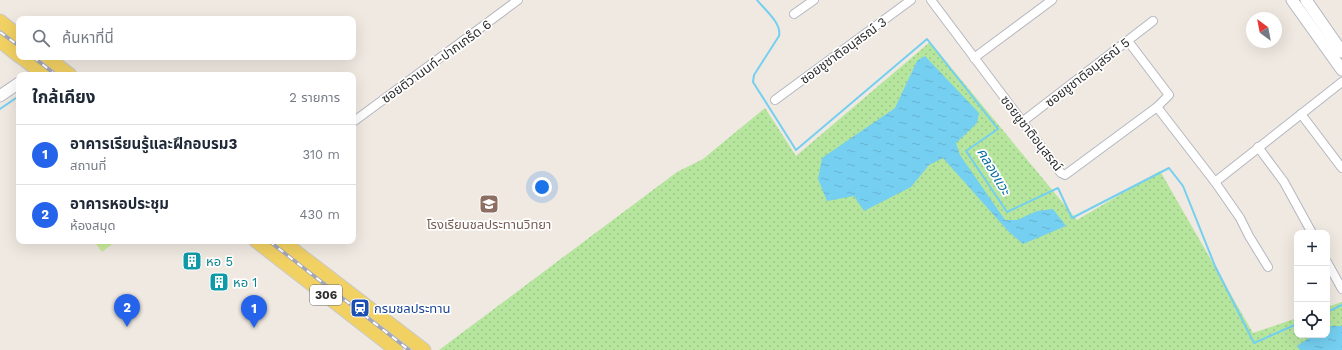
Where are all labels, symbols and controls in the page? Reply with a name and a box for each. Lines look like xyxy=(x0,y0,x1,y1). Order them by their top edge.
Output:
north arrow xyxy=(1246,12,1282,48)
street label: ซอยชูชาติอนุสรณ์ 3 xyxy=(797,14,889,87)
search box xyxy=(16,16,356,60)
street label: ซอยติวานนท์-ปากเกร็ด 6 xyxy=(378,16,494,106)
icon: search xyxy=(30,27,52,49)
text: ค้นหาที่นี่ xyxy=(62,29,114,47)
street label: ซอยชูชาติอนุสรณ์ 5 xyxy=(1042,35,1133,110)
text: ใกล้เคียง xyxy=(32,87,95,107)
text: 2 รายการ xyxy=(289,90,340,105)
street label: ซอยชูชาติอนุสรณ์ xyxy=(998,93,1066,174)
text: อาคารเรียนรู้และฝึกอบรม3 xyxy=(70,135,237,153)
water label: คลองแวะ xyxy=(974,145,1015,198)
text: 1 xyxy=(42,147,48,162)
text: 310 m xyxy=(302,147,340,162)
text: สถานที่ xyxy=(70,158,106,173)
your location xyxy=(532,177,552,197)
school or university icon: โรงเรียนชลประทานวิทยา xyxy=(478,193,500,215)
text: อาคารหอประชุม xyxy=(70,195,169,213)
text: 2 xyxy=(41,207,49,222)
text: 430 m xyxy=(300,207,340,222)
place label: โรงเรียนชลประทานวิทยา xyxy=(427,217,551,232)
text: ห้องสมุด xyxy=(70,218,116,233)
map controls xyxy=(1294,230,1330,338)
button: + xyxy=(1294,230,1330,266)
building icon: หอ 5 xyxy=(181,250,203,272)
place label: หอ 5 xyxy=(206,254,233,269)
button: − xyxy=(1294,266,1330,302)
building icon: หอ 1 xyxy=(208,271,230,293)
place label: หอ 1 xyxy=(233,275,257,290)
road number: 306 xyxy=(310,285,342,305)
pin: 2 xyxy=(114,294,140,327)
pin: 1 xyxy=(241,295,267,328)
station icon: กรมชลประทาน xyxy=(349,297,371,319)
place label: กรมชลประทาน xyxy=(374,301,450,316)
button: locate xyxy=(1294,302,1330,338)

